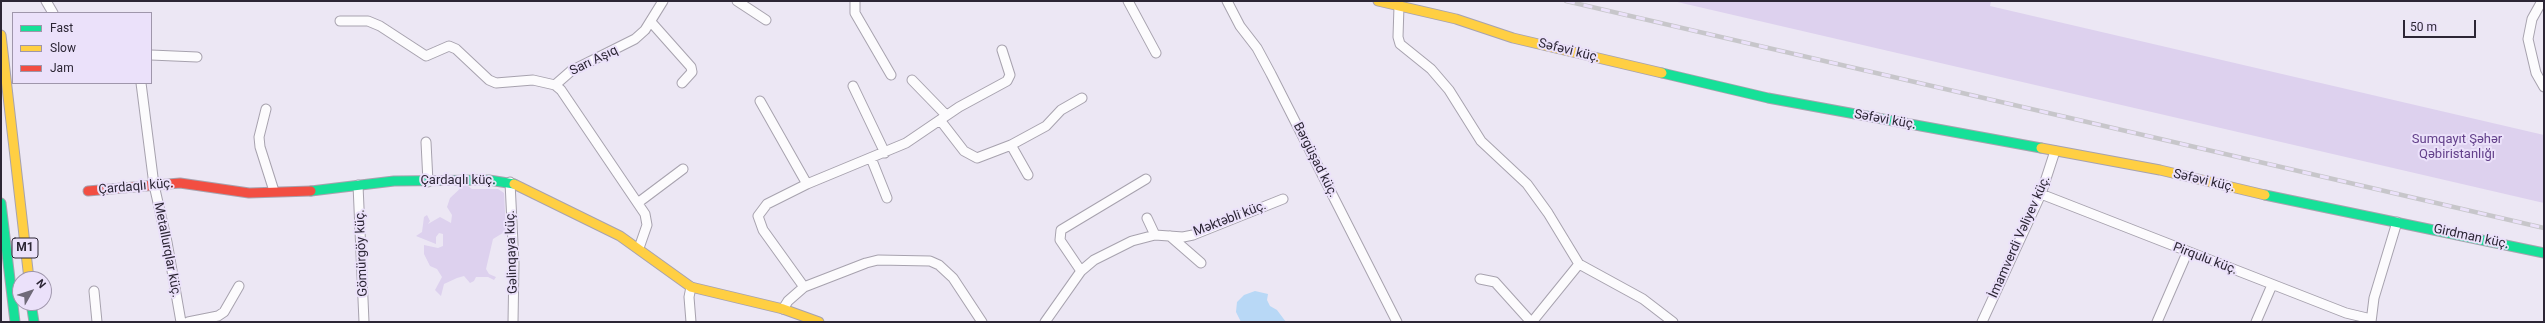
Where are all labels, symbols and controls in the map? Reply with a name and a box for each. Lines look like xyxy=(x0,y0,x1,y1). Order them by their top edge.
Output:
legend xyxy=(12,12,152,84)
scale bar xyxy=(2405,12,2478,38)
text: 50 m xyxy=(2410,20,2437,34)
text: Fast xyxy=(50,21,73,35)
street label: Səfəvi küç. xyxy=(1537,36,1601,66)
text: Slow xyxy=(50,41,76,55)
street label: Sarı Aşıq xyxy=(567,43,621,79)
text: Jam xyxy=(50,61,74,75)
street label: Səfəvi küç. xyxy=(1853,107,1917,133)
street label: Bərgüşad küç. xyxy=(1289,120,1341,200)
park label: Sumqayıt Şəhər Qəbiristanlığı xyxy=(2412,132,2502,163)
street label: Səfəvi küç. xyxy=(2172,166,2236,196)
street label: Çardaqlı küç. xyxy=(420,173,496,189)
street label: İmamverdi Vəliyev küç. xyxy=(1986,173,2054,301)
street label: Çardaqlı küç. xyxy=(98,176,174,198)
street label: Məktəbli küç. xyxy=(1191,198,1269,240)
street label: Metallurqlar küç. xyxy=(150,201,184,299)
street label: Gömürgöy küç. xyxy=(353,209,371,297)
street label: Gəlinqaya küç. xyxy=(503,210,521,294)
street label: Girdman küç. xyxy=(2432,221,2510,253)
road number: M1 xyxy=(12,238,38,258)
street label: Pirqulu küç. xyxy=(2171,240,2239,278)
north arrow xyxy=(12,271,52,311)
text: N xyxy=(33,277,48,291)

